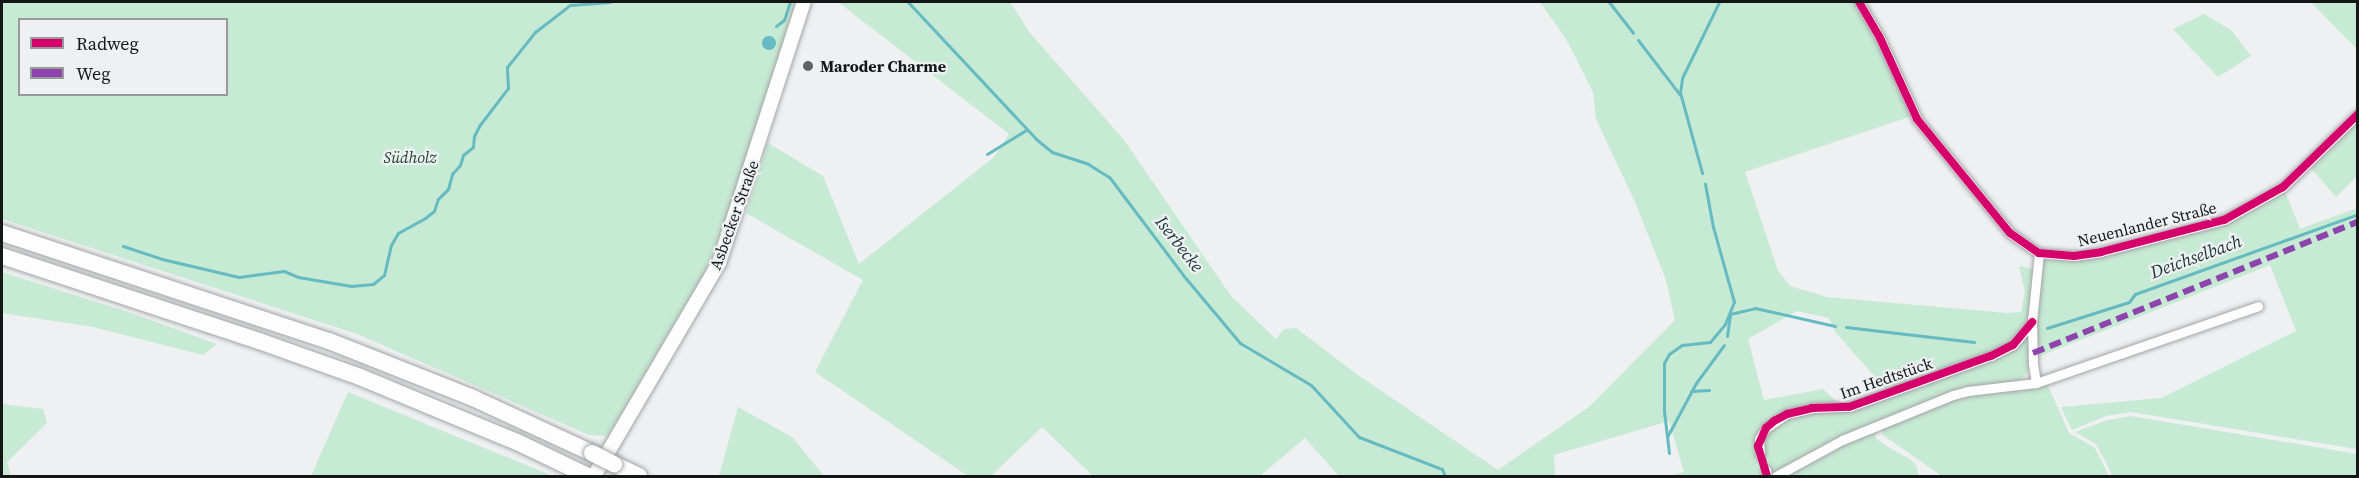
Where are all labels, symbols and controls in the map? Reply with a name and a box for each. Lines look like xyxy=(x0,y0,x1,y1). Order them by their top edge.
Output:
legend xyxy=(18,18,228,96)
text: Radweg xyxy=(76,31,139,56)
place label: Maroder Charme xyxy=(820,56,946,76)
marker: Maroder Charme xyxy=(801,59,815,73)
text: Weg xyxy=(76,61,111,86)
park label: Südholz xyxy=(383,147,437,167)
street label: Asbecker Straße xyxy=(705,158,763,272)
street label: Neuenlander Straße xyxy=(2076,197,2218,251)
water label: Iserbecke xyxy=(1150,212,1208,276)
water label: Deichselbach xyxy=(2147,230,2245,284)
street label: Im Hedtstück xyxy=(1837,353,1935,403)

